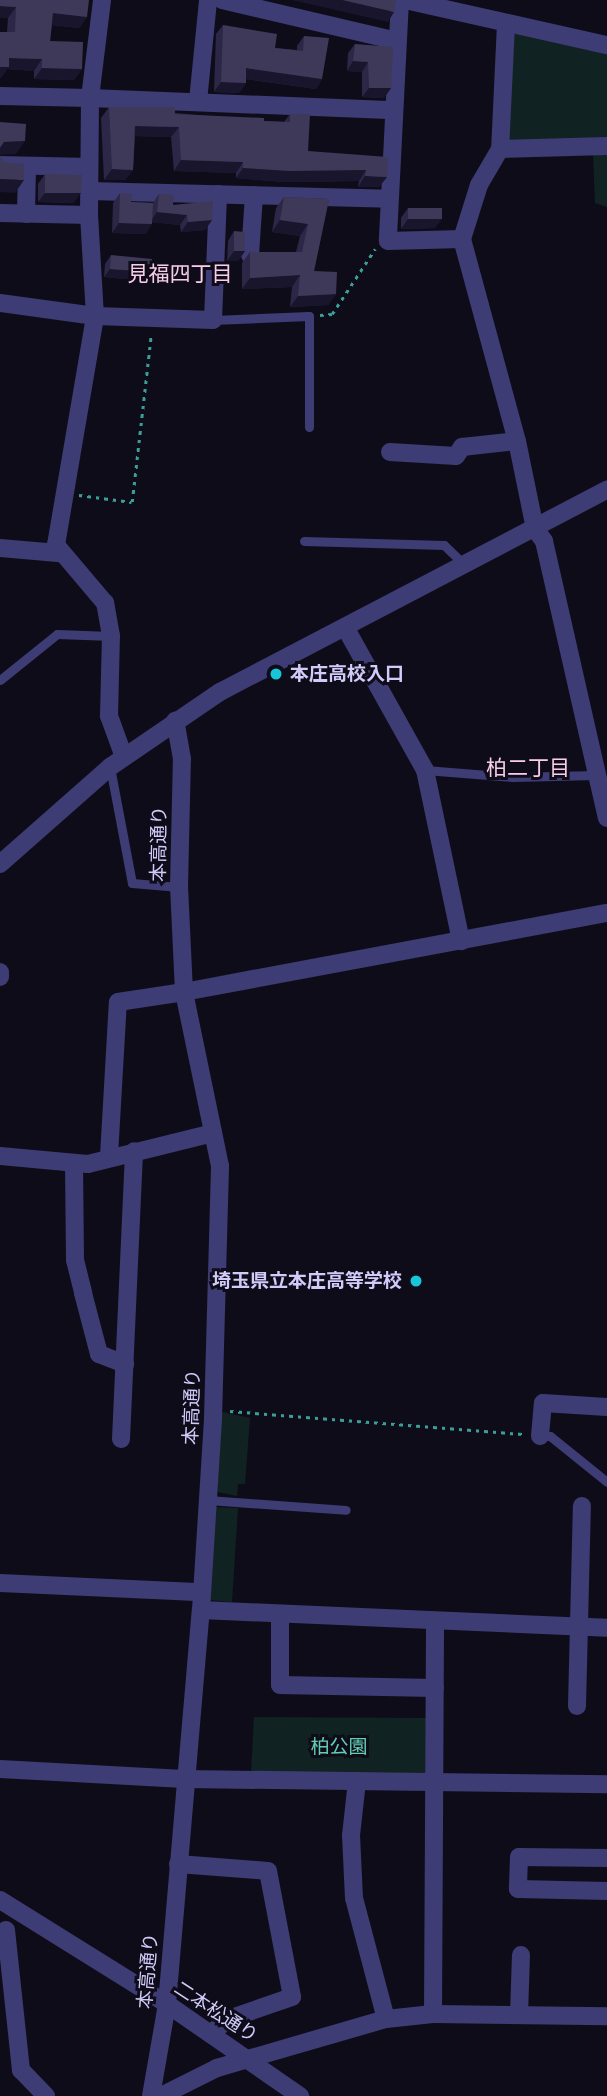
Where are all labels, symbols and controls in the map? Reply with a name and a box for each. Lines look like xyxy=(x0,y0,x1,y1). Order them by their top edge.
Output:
district label: 見福四丁目 xyxy=(128,261,232,287)
place label: 本庄高校入口 xyxy=(290,663,404,685)
marker: 本庄高校入口 xyxy=(268,666,284,682)
district label: 柏二丁目 xyxy=(486,755,570,781)
street label: 本高通り xyxy=(147,806,171,882)
place label: 埼玉県立本庄高等学校 xyxy=(212,1270,402,1292)
marker: 埼玉県立本庄高等学校 xyxy=(408,1273,424,1289)
street label: 本高通り xyxy=(179,1369,205,1445)
park label: 柏公園 xyxy=(311,1736,367,1758)
street label: 本高通り xyxy=(133,1932,163,2010)
street label: 二本松通り xyxy=(170,1977,262,2047)

